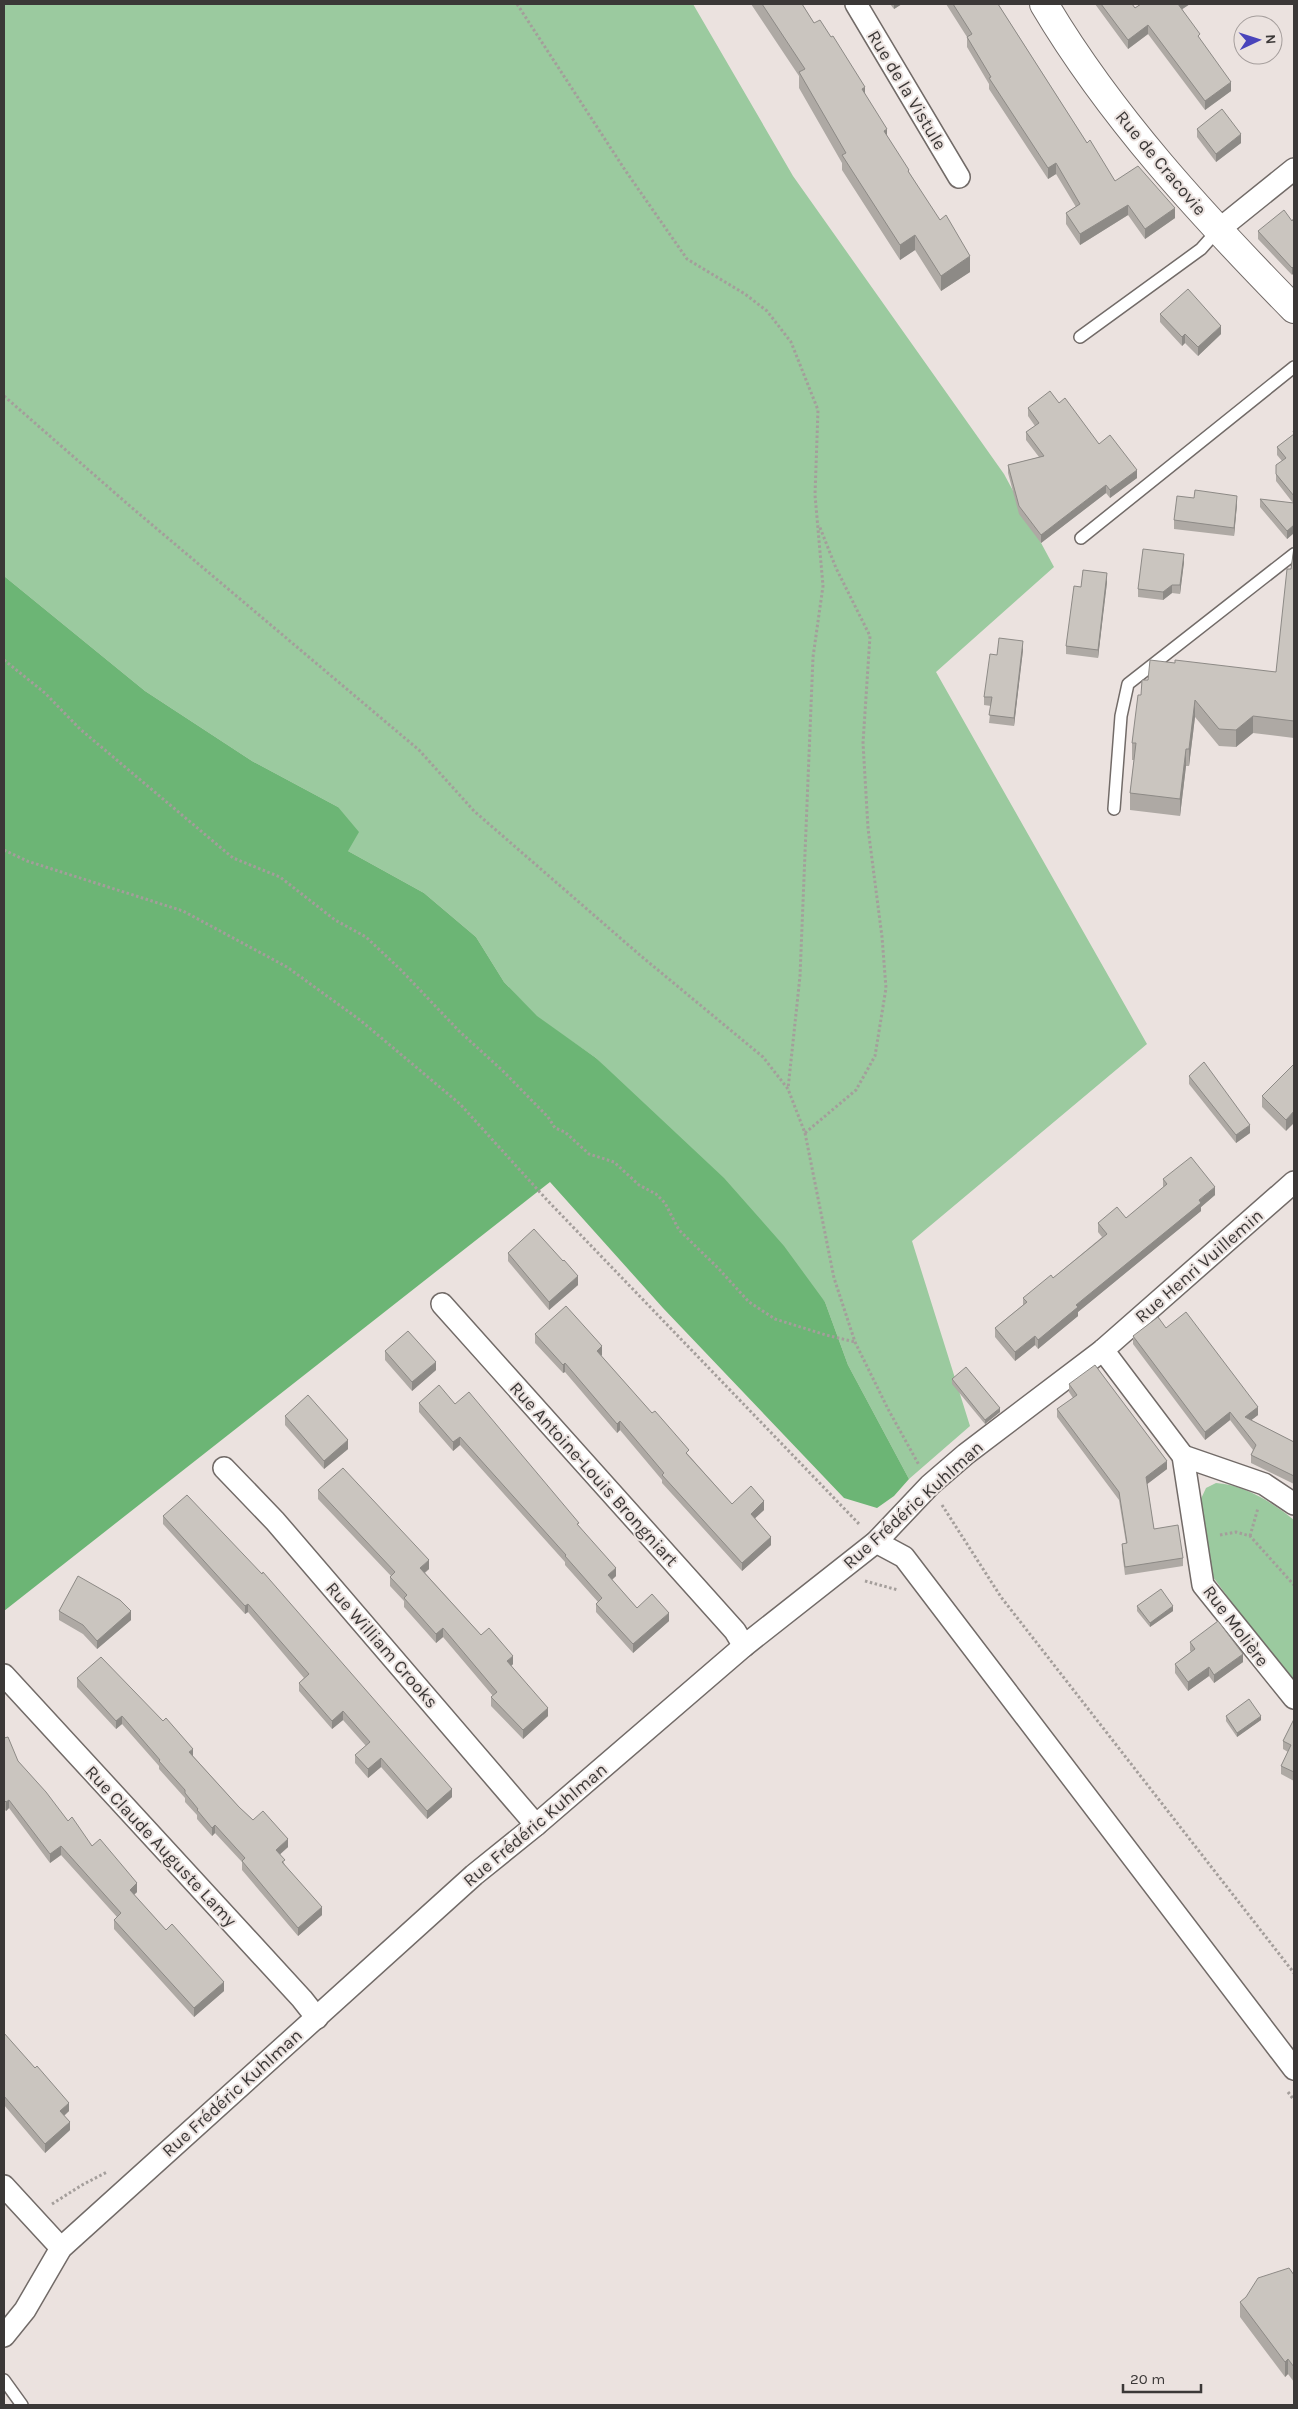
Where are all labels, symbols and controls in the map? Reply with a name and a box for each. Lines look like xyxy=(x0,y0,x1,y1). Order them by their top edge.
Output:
north arrow xyxy=(1233,15,1283,65)
street label: Rue de la Vistule xyxy=(863,26,951,154)
text: N xyxy=(1262,34,1279,45)
street label: Rue de Cracovie xyxy=(1111,106,1211,220)
street label: Rue Henri Vuillemin xyxy=(1130,1204,1268,1328)
street label: Rue Antoine-Louis Brongniart xyxy=(505,1377,683,1571)
street label: Rue Frédéric Kuhlman xyxy=(838,1436,988,1574)
street label: Rue William Crooks xyxy=(321,1577,443,1713)
street label: Rue Molière xyxy=(1198,1581,1274,1671)
street label: Rue Frédéric Kuhlman xyxy=(458,1758,612,1892)
street label: Rue Claude Auguste Lamy xyxy=(81,1761,242,1932)
street label: Rue Frédéric Kuhlman xyxy=(157,2024,307,2162)
scale bar xyxy=(1123,2362,1200,2394)
text: 20 m xyxy=(1130,2370,1165,2388)

